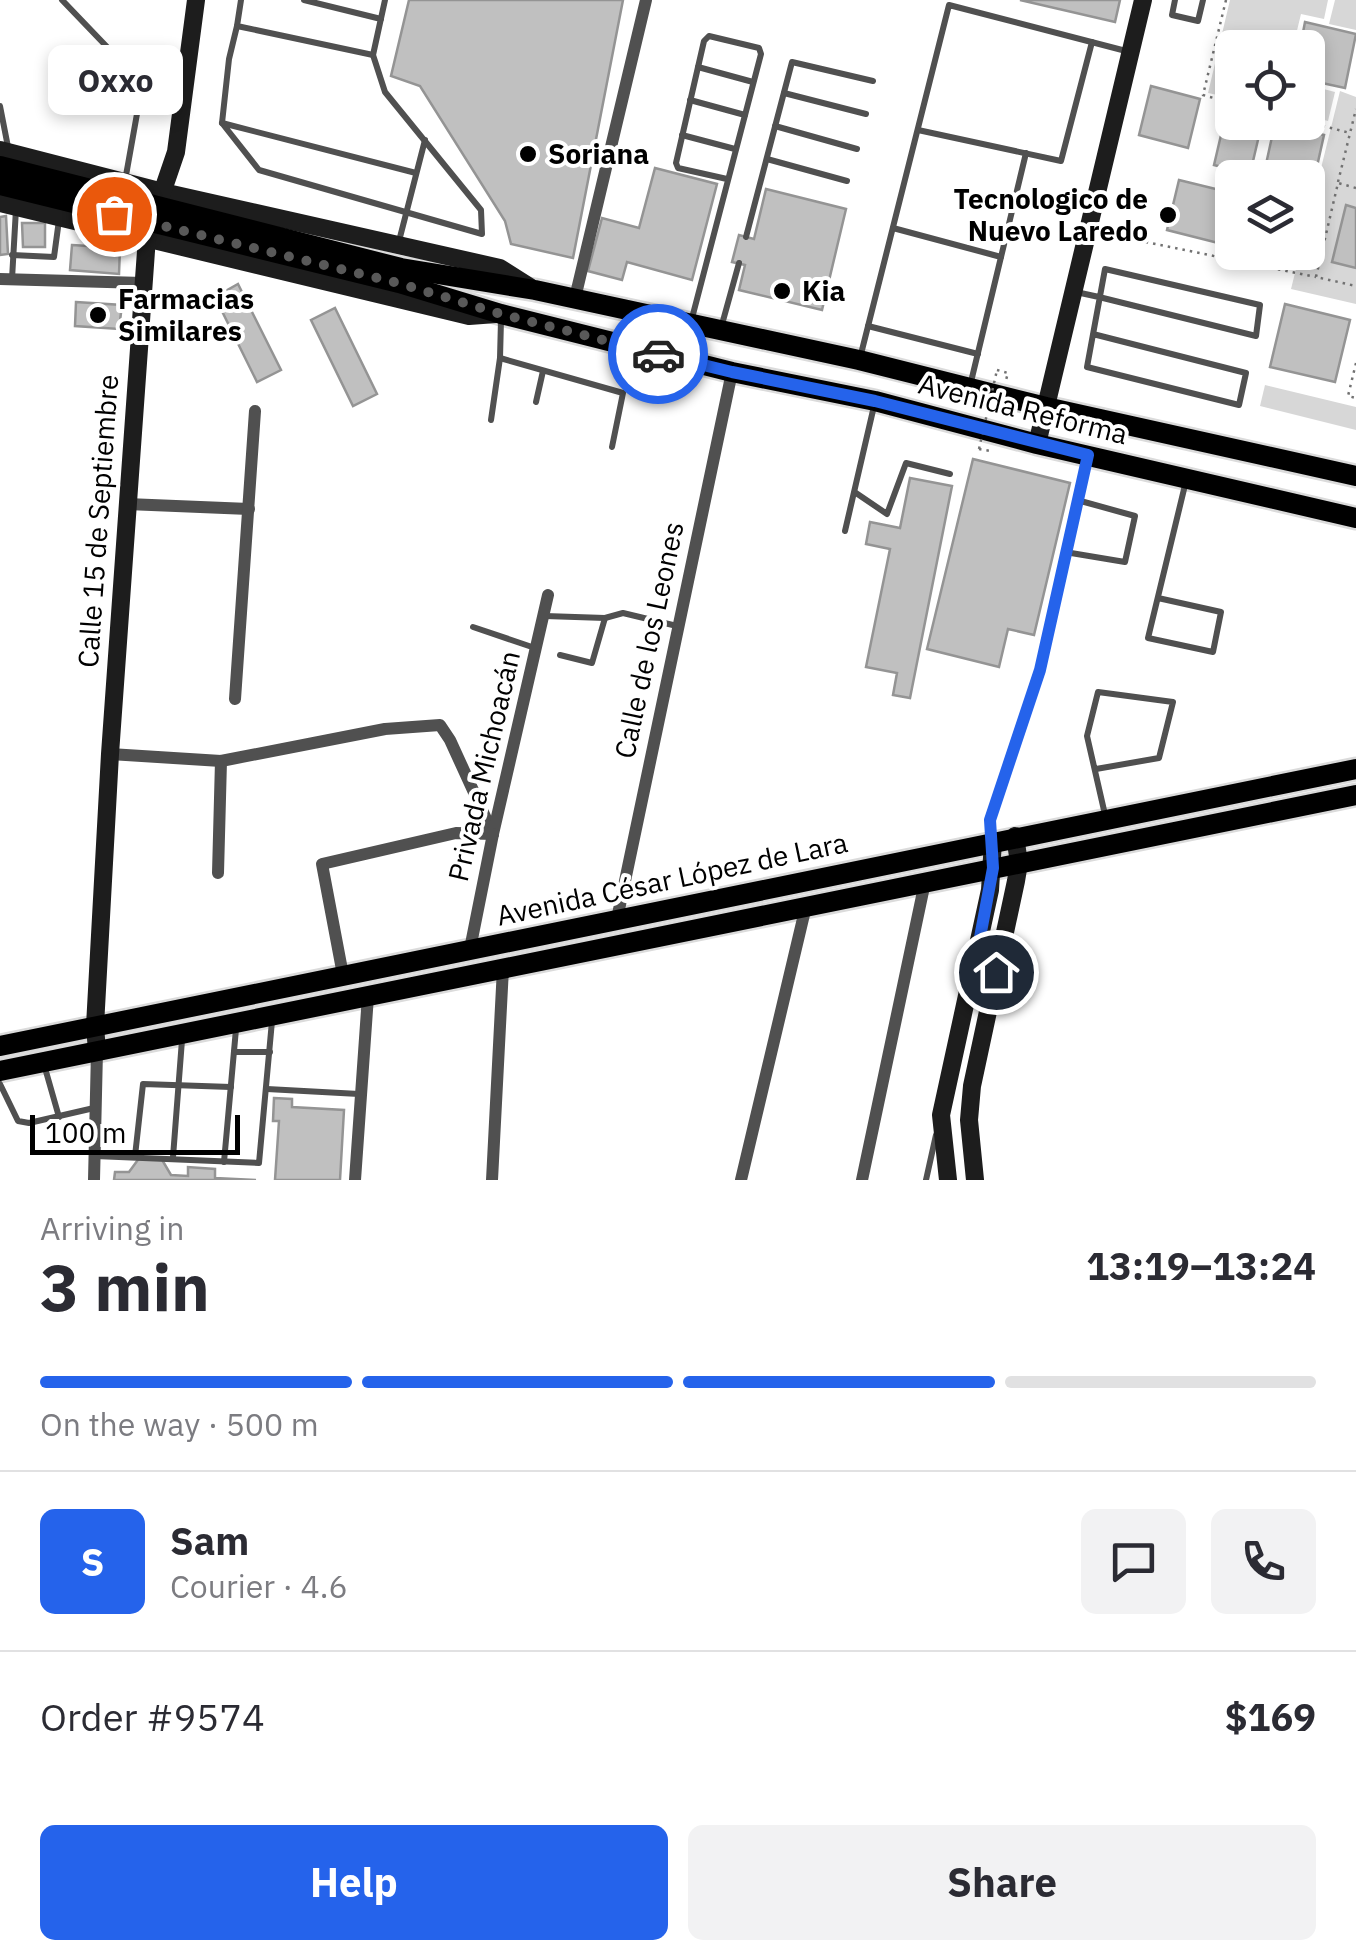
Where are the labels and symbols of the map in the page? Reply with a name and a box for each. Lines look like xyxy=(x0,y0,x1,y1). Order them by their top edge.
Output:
callout: Oxxo xyxy=(46,44,182,114)
place label: Soriana xyxy=(548,135,649,172)
marker: Soriana xyxy=(517,143,539,165)
pin xyxy=(72,172,157,257)
place label: Tecnologico de Nuevo Laredo xyxy=(954,180,1148,249)
marker: Tecnologico de Nuevo Laredo xyxy=(1157,204,1179,226)
place label: Kia xyxy=(802,272,845,309)
place label: Farmacias Similares xyxy=(118,280,254,349)
marker: Kia xyxy=(771,280,793,302)
marker: Farmacias Similares xyxy=(87,304,109,326)
courier xyxy=(608,304,708,404)
street label: Avenida Reforma xyxy=(915,365,1132,452)
street label: Calle 15 de Septiembre xyxy=(69,373,126,669)
street label: Calle de los Leones xyxy=(605,518,692,762)
street label: Privada Michoacán xyxy=(439,647,528,885)
street label: Avenida César López de Lara xyxy=(493,823,851,934)
pin xyxy=(954,930,1039,1015)
scale bar xyxy=(30,1110,240,1154)

